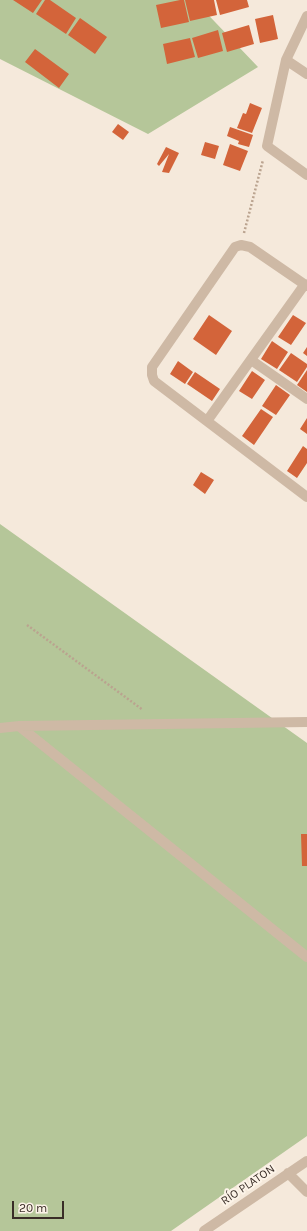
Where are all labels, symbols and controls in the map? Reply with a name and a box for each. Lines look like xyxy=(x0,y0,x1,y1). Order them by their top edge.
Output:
street label: RÍO PLATON xyxy=(218,1162,278,1208)
scale bar xyxy=(14,1193,66,1219)
text: 20 m xyxy=(19,1201,47,1215)

